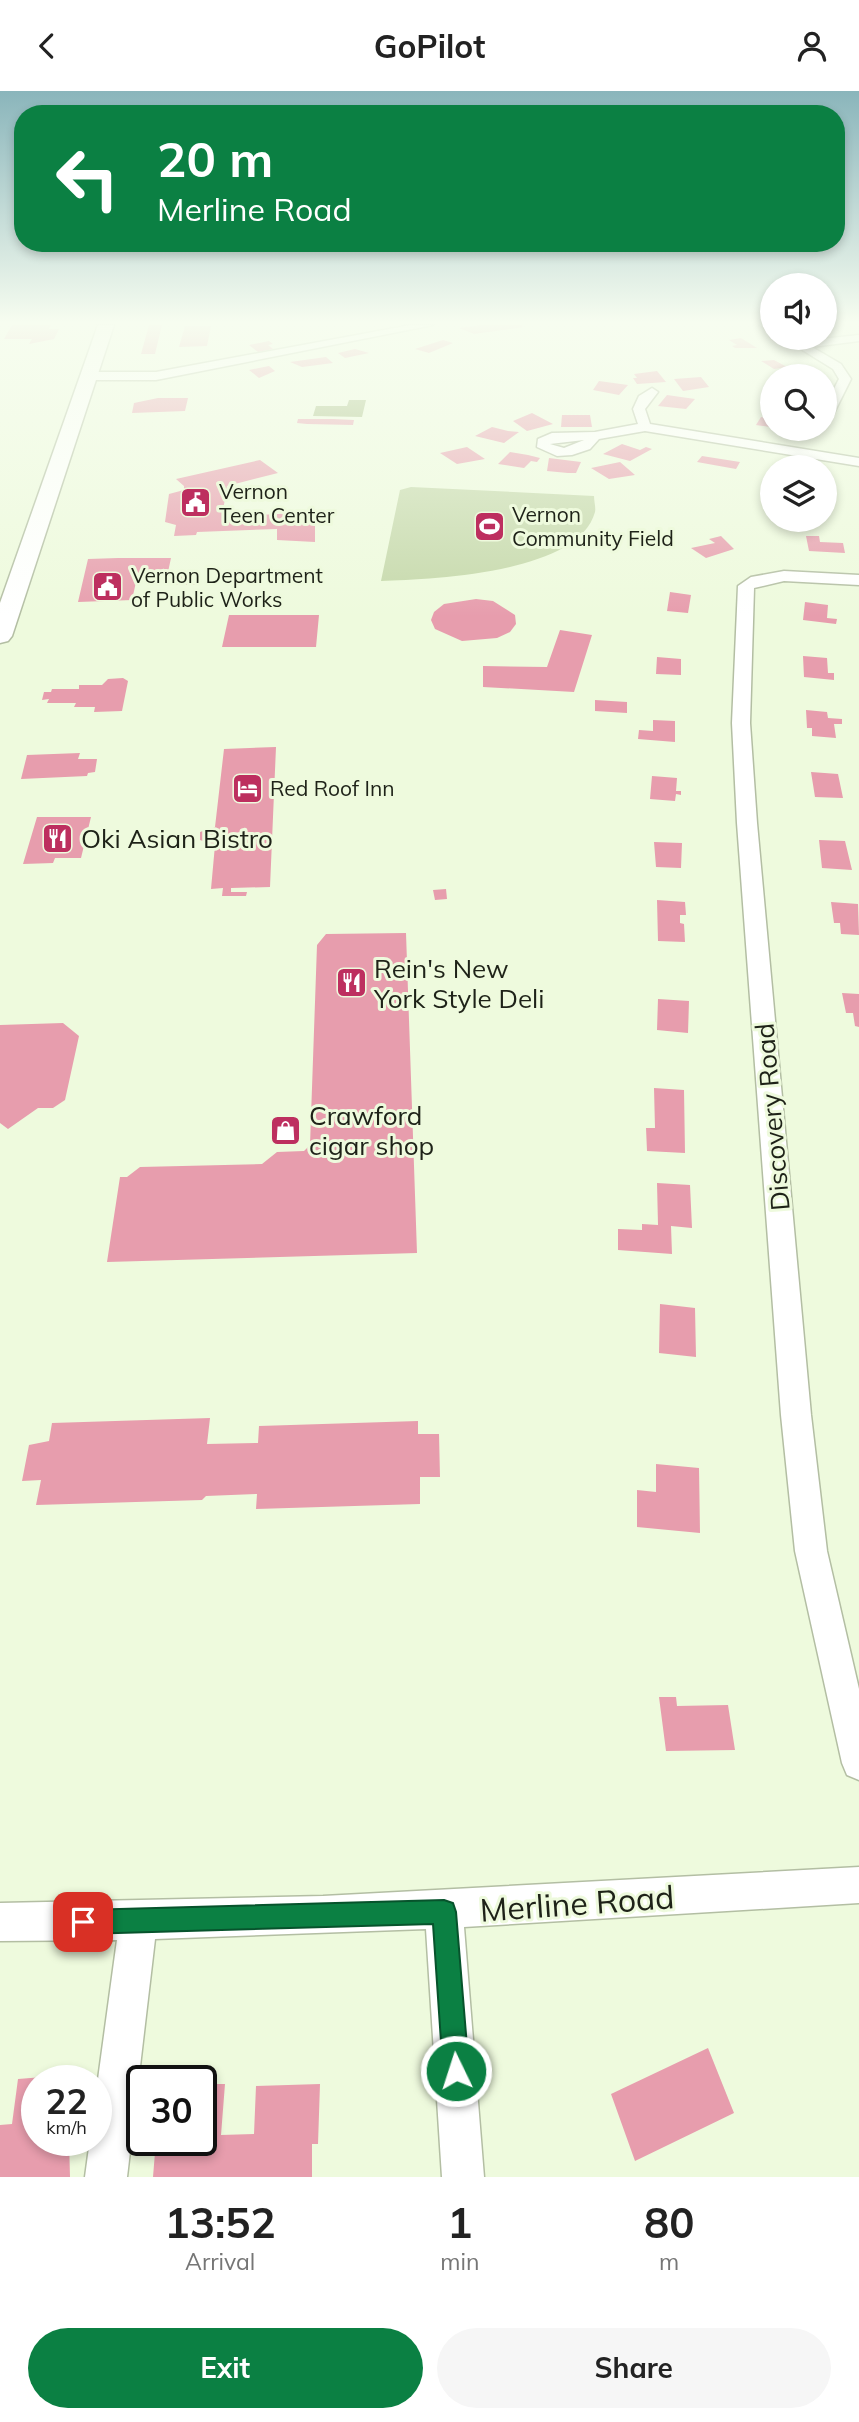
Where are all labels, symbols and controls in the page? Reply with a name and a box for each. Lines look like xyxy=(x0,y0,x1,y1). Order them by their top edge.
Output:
text: GoPilot xyxy=(374,26,485,66)
icon: back xyxy=(28,27,66,65)
icon: person xyxy=(793,27,831,65)
text: 20 m xyxy=(157,128,273,189)
icon: left xyxy=(42,133,133,224)
text: Merline Road xyxy=(157,189,352,229)
map controls xyxy=(760,273,837,532)
button: sound xyxy=(760,273,837,350)
button: search xyxy=(760,364,837,441)
button: layers xyxy=(760,455,837,532)
place label: Vernon Teen Center xyxy=(219,478,335,528)
public building icon: Vernon Teen Center xyxy=(179,486,213,520)
place label: Vernon Community Field xyxy=(512,501,674,551)
sports icon: Vernon Community Field xyxy=(472,509,506,543)
place label: Vernon Department of Public Works xyxy=(131,562,323,612)
public building icon: Vernon Department of Public Works xyxy=(91,570,125,604)
hotel icon: Red Roof Inn xyxy=(230,771,264,805)
place label: Red Roof Inn xyxy=(270,775,395,801)
restaurant icon: Oki Asian Bistro xyxy=(41,821,75,855)
place label: Oki Asian Bistro xyxy=(81,822,273,855)
place label: Rein's New York Style Deli xyxy=(373,952,544,1015)
restaurant icon: Rein's New York Style Deli xyxy=(334,966,368,1000)
street label: Discovery Road xyxy=(747,1022,797,1212)
place label: Crawford cigar shop xyxy=(309,1099,434,1162)
shop icon: Crawford cigar shop xyxy=(269,1113,303,1147)
street label: Merline Road xyxy=(478,1876,676,1930)
pin xyxy=(53,1892,113,1952)
icon: arrive xyxy=(64,1903,102,1941)
position arrow xyxy=(419,2034,493,2108)
speed limit sign: 30 xyxy=(126,2065,217,2156)
text: 22 xyxy=(45,2079,88,2123)
text: km/h xyxy=(46,2116,87,2139)
text: 13:52 xyxy=(165,2196,276,2249)
text: 1 xyxy=(447,2196,472,2249)
text: 80 xyxy=(644,2196,694,2249)
text: Arrival xyxy=(185,2247,255,2276)
text: min xyxy=(440,2247,479,2276)
text: m xyxy=(659,2247,679,2276)
button: Exit xyxy=(28,2328,423,2408)
button: Share xyxy=(437,2328,831,2408)

